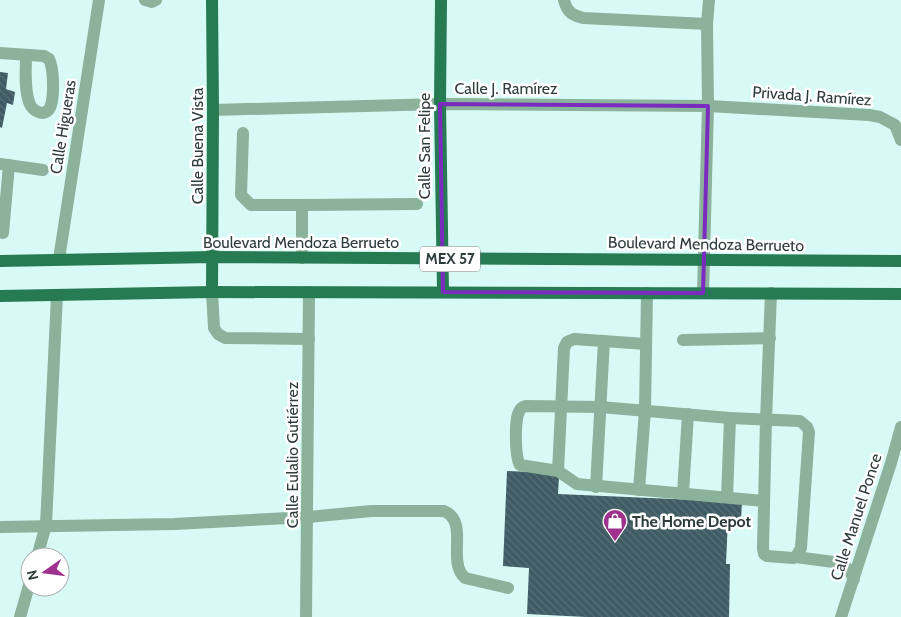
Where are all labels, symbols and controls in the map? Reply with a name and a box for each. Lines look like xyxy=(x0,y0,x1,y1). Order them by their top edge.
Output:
street label: Calle Higueras xyxy=(46,78,80,175)
street label: Calle J. Ramírez xyxy=(454,79,558,98)
street label: Privada J. Ramírez xyxy=(752,82,873,110)
street label: Calle Buena Vista xyxy=(188,87,207,204)
street label: Calle San Felipe xyxy=(415,93,434,199)
street label: Boulevard Mendoza Berrueto xyxy=(203,233,399,252)
street label: Boulevard Mendoza Berrueto xyxy=(608,233,804,255)
road number: MEX 57 xyxy=(420,246,480,272)
street label: Calle Eulalio Gutiérrez xyxy=(283,381,302,528)
street label: Calle Manuel Ponce xyxy=(827,451,885,583)
shop icon: The Home Depot xyxy=(602,508,628,542)
place label: The Home Depot xyxy=(632,512,752,531)
north arrow xyxy=(20,547,70,597)
text: N xyxy=(22,568,42,582)

